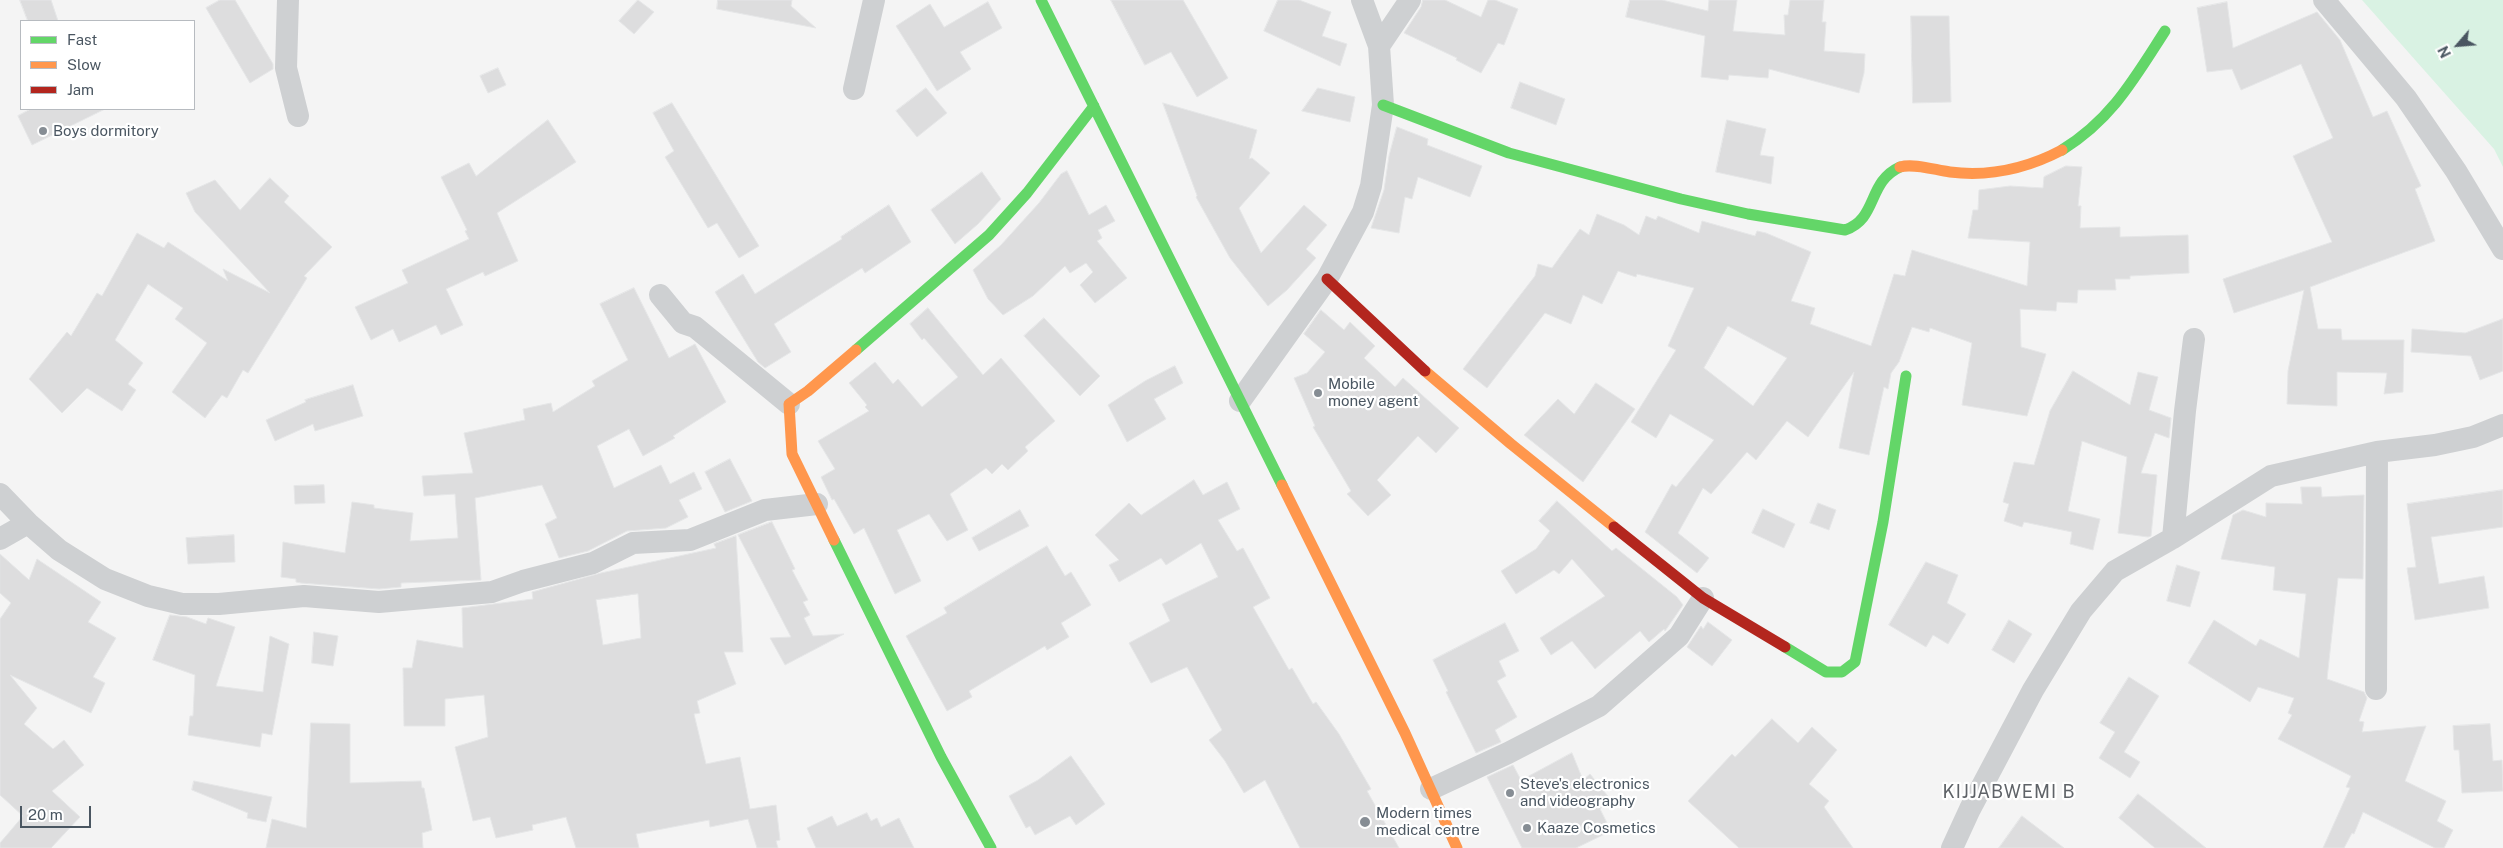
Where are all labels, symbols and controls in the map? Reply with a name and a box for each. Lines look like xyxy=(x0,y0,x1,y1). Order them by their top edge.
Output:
legend xyxy=(20,20,195,110)
north arrow xyxy=(2433,20,2483,70)
text: Fast xyxy=(67,31,97,48)
text: N xyxy=(2435,43,2454,60)
text: Slow xyxy=(67,56,101,73)
text: Jam xyxy=(67,81,94,98)
place label: Boys dormitory xyxy=(53,122,159,140)
marker: Boys dormitory xyxy=(37,125,49,137)
place label: Mobile money agent xyxy=(1328,375,1418,410)
marker: Mobile money agent xyxy=(1312,387,1324,399)
place label: Steve's electronics and videography xyxy=(1520,775,1650,810)
district label: KIJJABWEMI B xyxy=(1941,781,2077,803)
marker: Steve's electronics and videography xyxy=(1504,787,1516,799)
scale bar xyxy=(22,796,94,828)
place label: Modern times medical centre xyxy=(1376,804,1480,839)
text: 20 m xyxy=(28,806,63,823)
marker: Modern times medical centre xyxy=(1358,815,1372,829)
place label: Kaaze Cosmetics xyxy=(1537,819,1656,837)
marker: Kaaze Cosmetics xyxy=(1521,822,1533,834)

